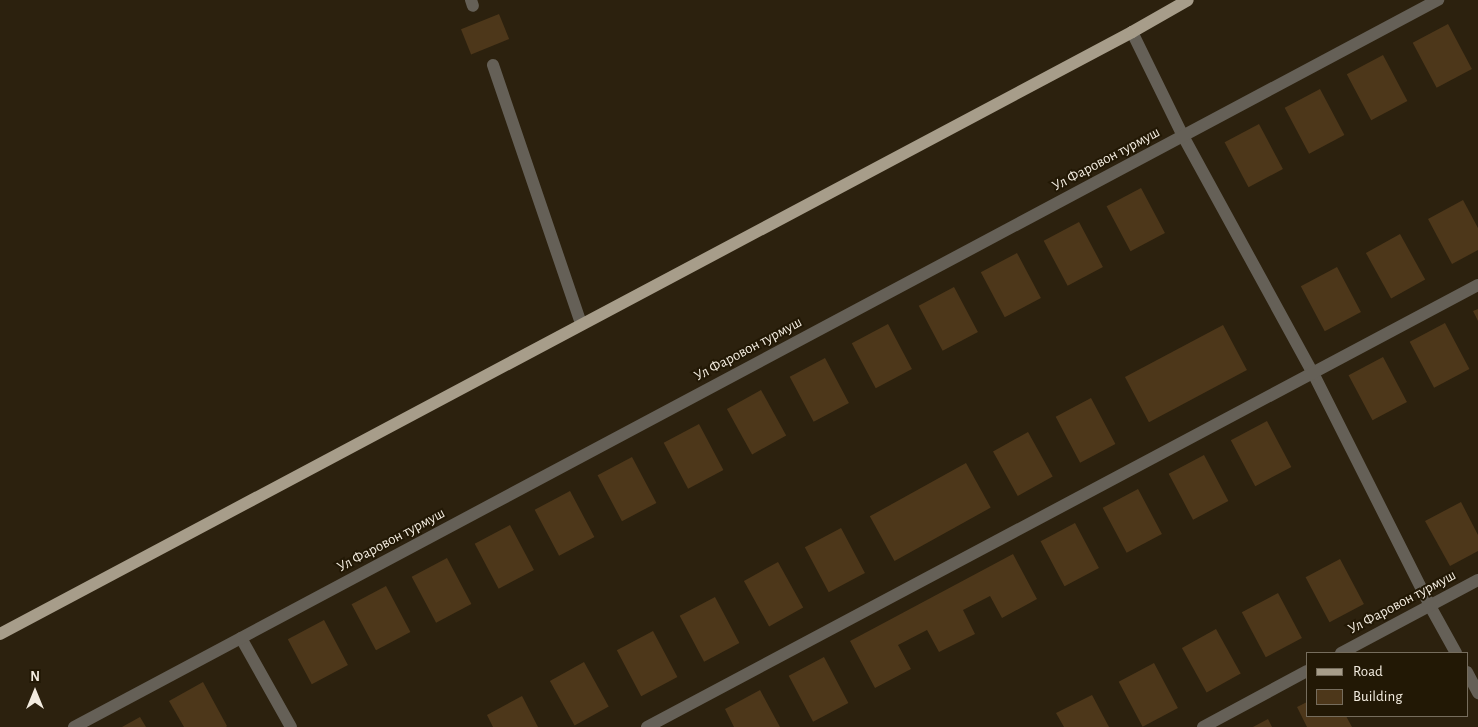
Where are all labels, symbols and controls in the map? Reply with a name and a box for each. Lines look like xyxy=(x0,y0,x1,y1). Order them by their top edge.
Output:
street label: Ул Фаровон турмуш xyxy=(1049,123,1163,195)
street label: Ул Фаровон турмуш xyxy=(691,313,805,385)
street label: Ул Фаровон турмуш xyxy=(334,504,448,576)
street label: Ул Фаровон турмуш xyxy=(1345,566,1459,638)
legend xyxy=(1306,652,1468,717)
text: Road xyxy=(1353,664,1383,679)
north arrow xyxy=(10,667,60,717)
text: N xyxy=(30,670,40,684)
text: Building xyxy=(1353,689,1403,704)

